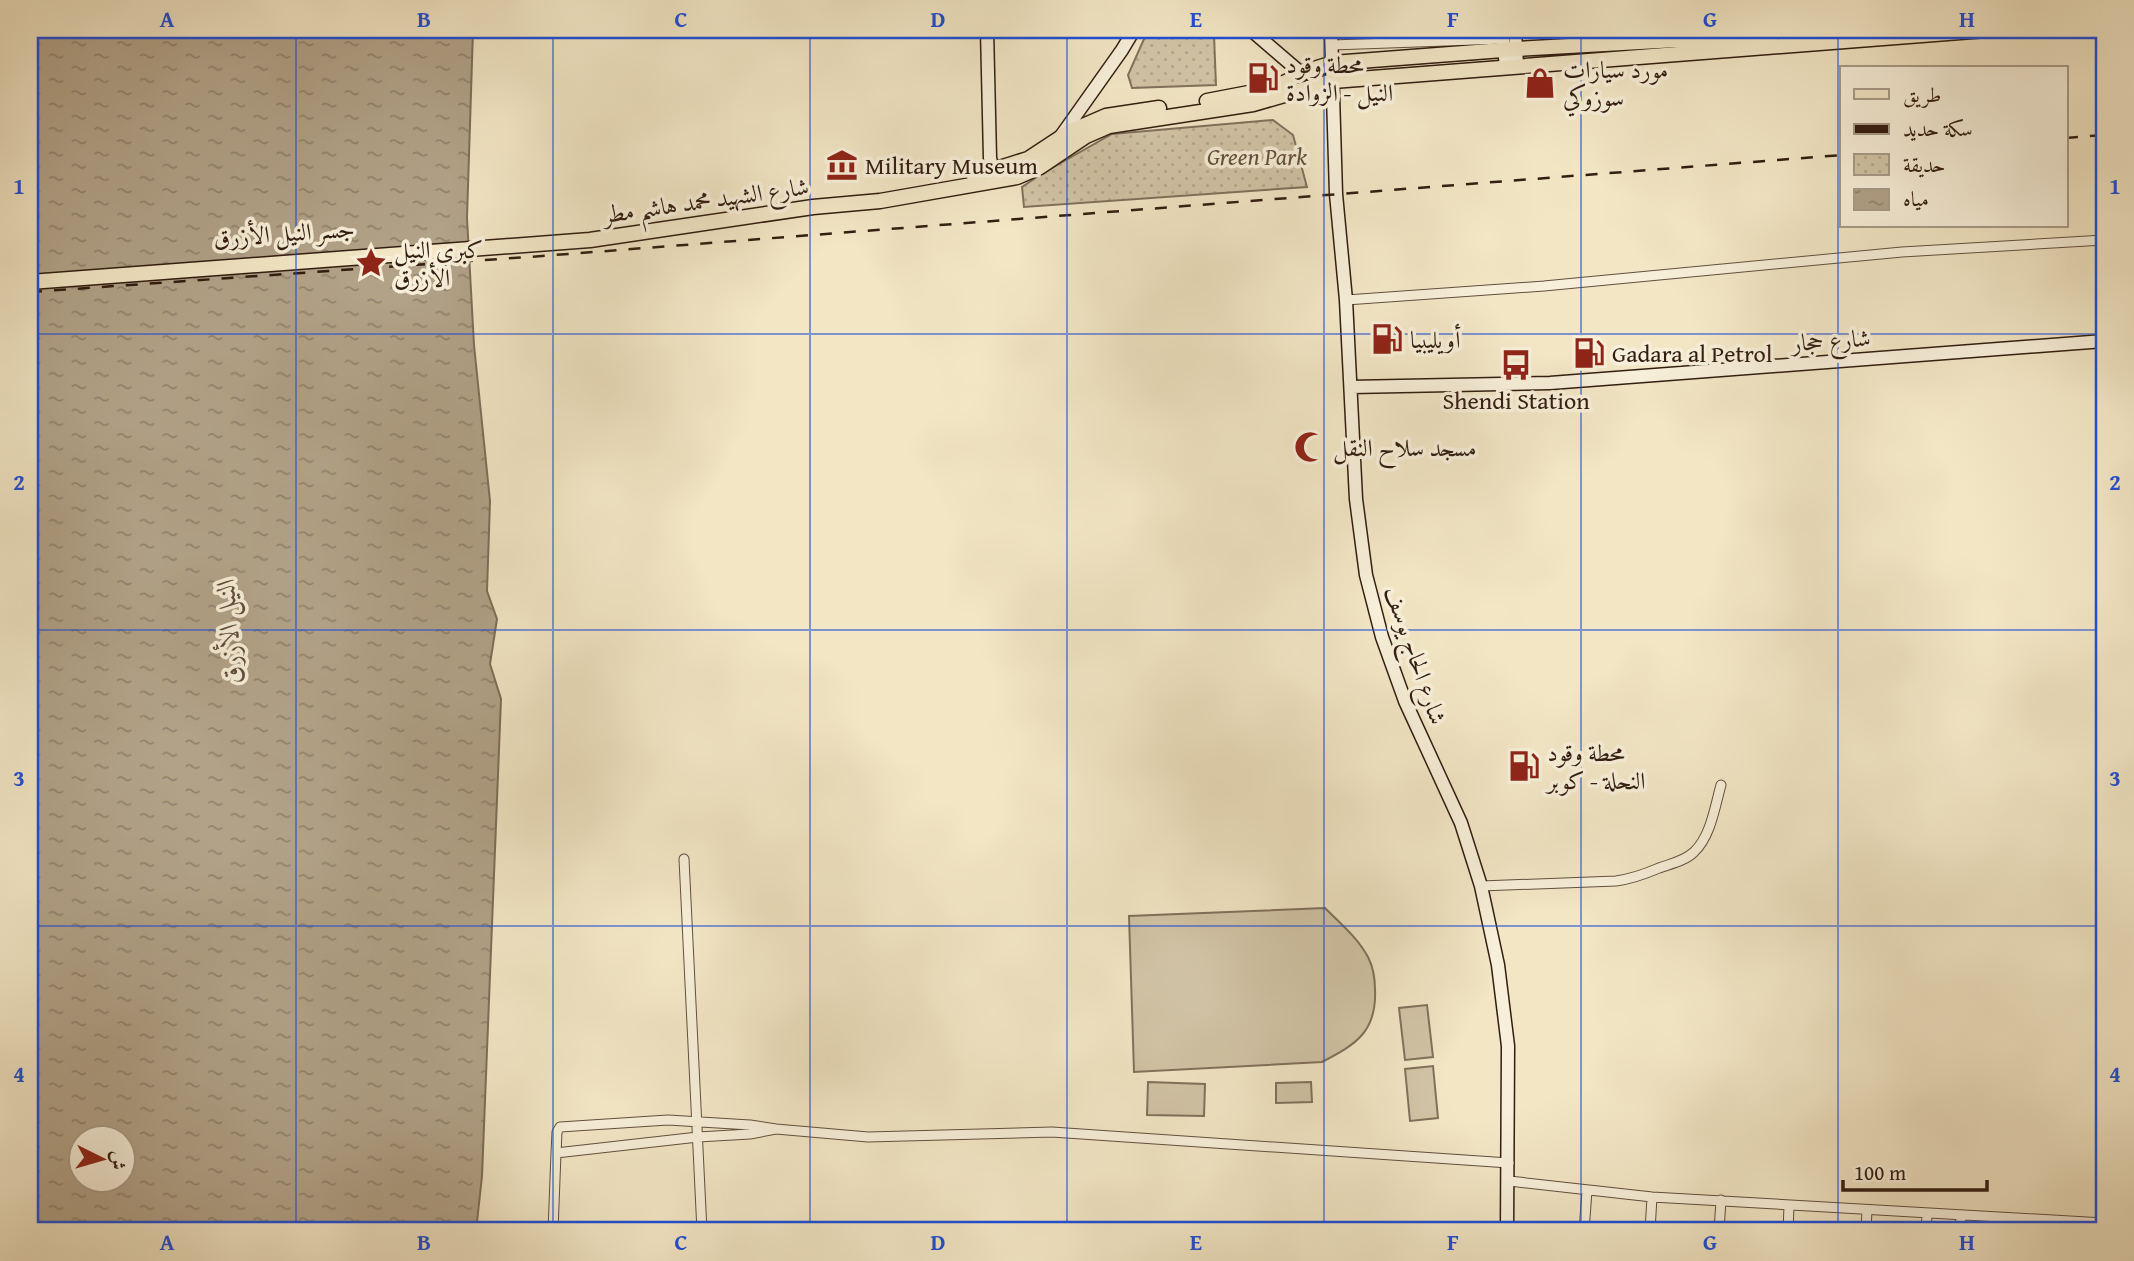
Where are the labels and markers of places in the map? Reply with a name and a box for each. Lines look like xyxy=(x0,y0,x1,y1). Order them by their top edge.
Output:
place label: محطة وقود النيل - الزوادة xyxy=(1286,47,1393,110)
place label: مورد سيارات سوزوكي xyxy=(1563,52,1668,117)
fuel station icon: محطة وقود النيل - الزوادة xyxy=(1246,61,1280,95)
shop icon: مورد سيارات سوزوكي xyxy=(1523,66,1557,100)
museum icon: Military Museum xyxy=(825,148,859,182)
place label: Military Museum xyxy=(865,148,1038,183)
place label: كبري النيل الأزرق xyxy=(394,232,483,295)
place icon: كبري النيل الأزرق xyxy=(354,246,388,280)
fuel station icon: أويليبيا xyxy=(1370,322,1404,356)
place label: أويليبيا xyxy=(1410,322,1461,357)
fuel station icon: Gadara al Petrol xyxy=(1572,336,1606,370)
place label: Gadara al Petrol xyxy=(1612,336,1773,371)
bus stop icon: Shendi Station xyxy=(1499,348,1533,382)
place label: Shendi Station xyxy=(1442,383,1590,418)
mosque icon: مسجد سلاح النقل xyxy=(1293,430,1327,464)
place label: مسجد سلاح النقل xyxy=(1333,430,1477,469)
place label: محطة وقود النحلة - كوبر xyxy=(1544,735,1646,798)
fuel station icon: محطة وقود النحلة - كوبر xyxy=(1507,749,1541,783)

